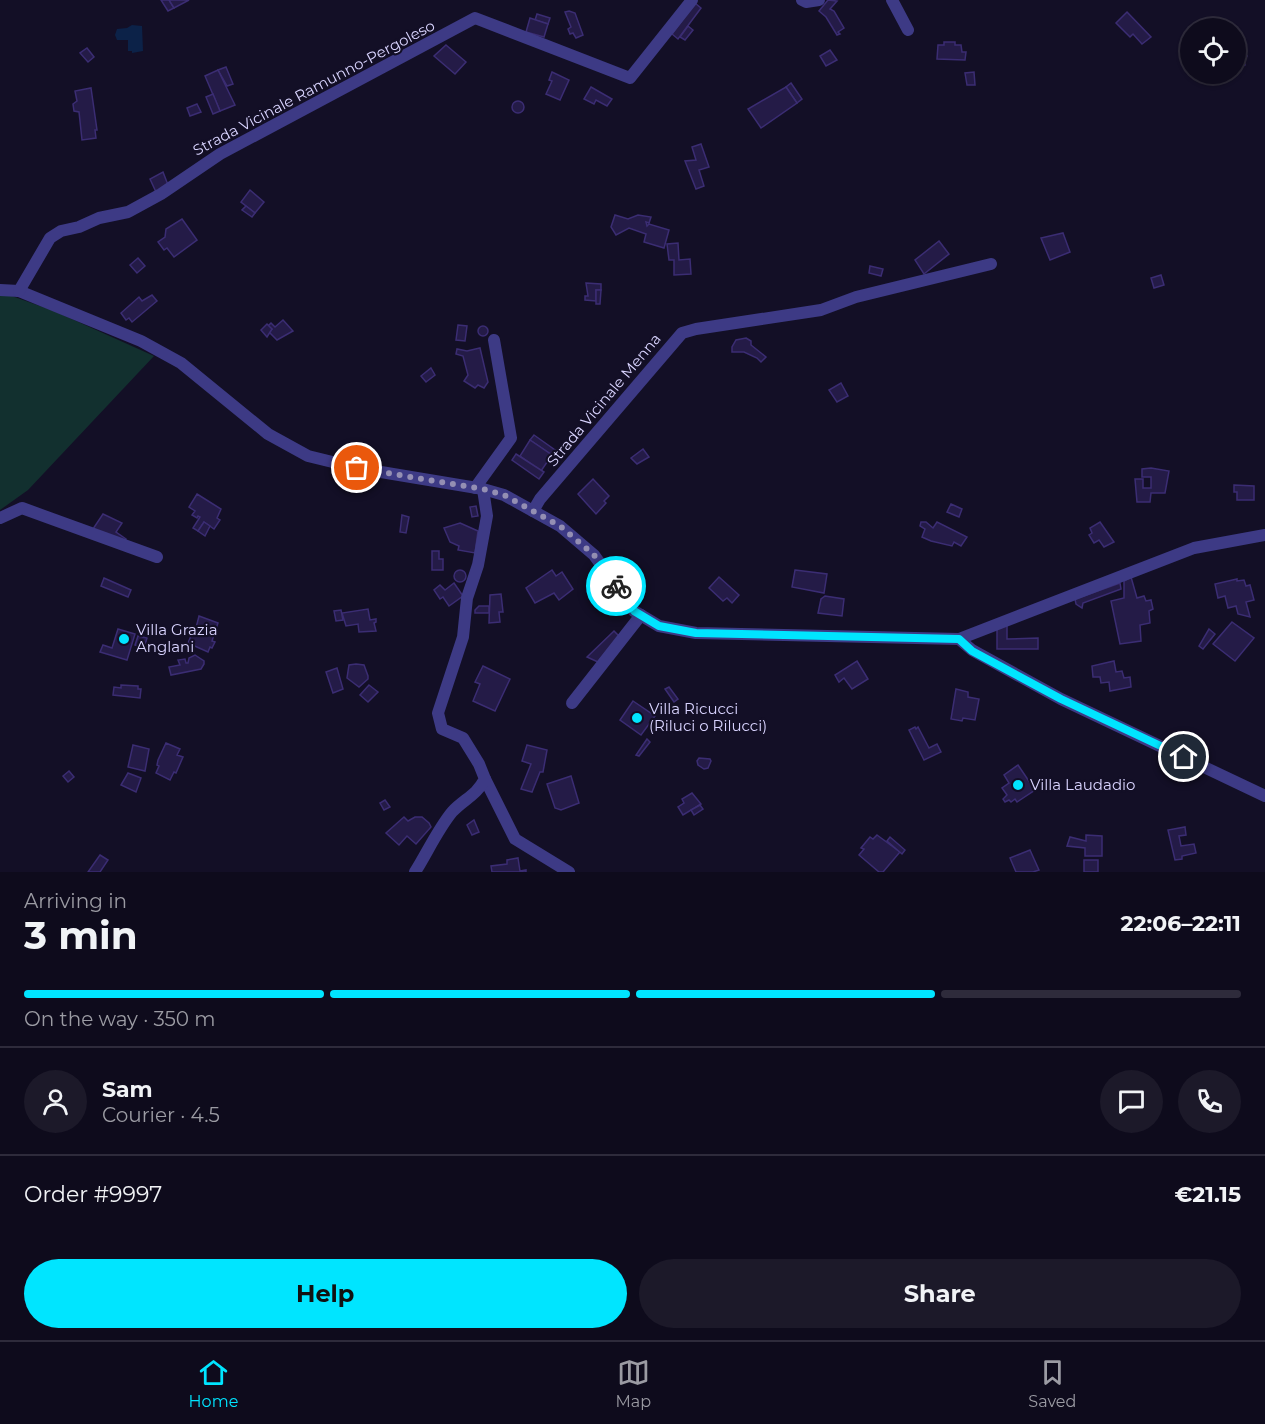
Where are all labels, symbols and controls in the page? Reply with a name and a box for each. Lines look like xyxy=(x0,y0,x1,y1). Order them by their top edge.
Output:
street label: Strada Vicinale Ramunno-Pergoleso xyxy=(190,15,438,160)
map controls xyxy=(1180,18,1246,84)
button: locate xyxy=(1180,18,1246,84)
street label: Strada Vicinale Menna xyxy=(542,329,665,470)
pin xyxy=(331,442,382,493)
icon: bag xyxy=(340,451,373,484)
courier xyxy=(586,556,646,616)
icon: bike xyxy=(600,570,633,603)
place label: Villa Grazia Anglani xyxy=(136,620,218,656)
marker: Villa Grazia Anglani xyxy=(117,632,131,646)
place label: Villa Ricucci (Riluci o Rilucci) xyxy=(649,699,767,735)
marker: Villa Ricucci (Riluci o Rilucci) xyxy=(630,711,644,725)
pin xyxy=(1158,731,1209,782)
icon: home xyxy=(1167,740,1200,773)
place label: Villa Laudadio xyxy=(1030,775,1136,794)
marker: Villa Laudadio xyxy=(1011,778,1025,792)
text: Arriving in xyxy=(24,889,127,913)
text: 22:06–22:11 xyxy=(1121,910,1241,937)
text: 3 min xyxy=(24,911,138,959)
text: On the way · 350 m xyxy=(24,1007,216,1031)
button: person xyxy=(24,1070,87,1133)
button: chat xyxy=(1100,1070,1163,1133)
button: phone xyxy=(1178,1070,1241,1133)
text: Sam xyxy=(102,1076,153,1103)
text: Courier · 4.5 xyxy=(102,1103,220,1127)
text: Order #9997 xyxy=(24,1181,162,1208)
text: €21.15 xyxy=(1175,1181,1241,1208)
button: Help xyxy=(24,1259,627,1328)
button: Share xyxy=(639,1259,1241,1328)
tab: Home xyxy=(189,1356,238,1411)
tab: Map xyxy=(616,1356,651,1411)
tab: Saved xyxy=(1028,1356,1076,1411)

